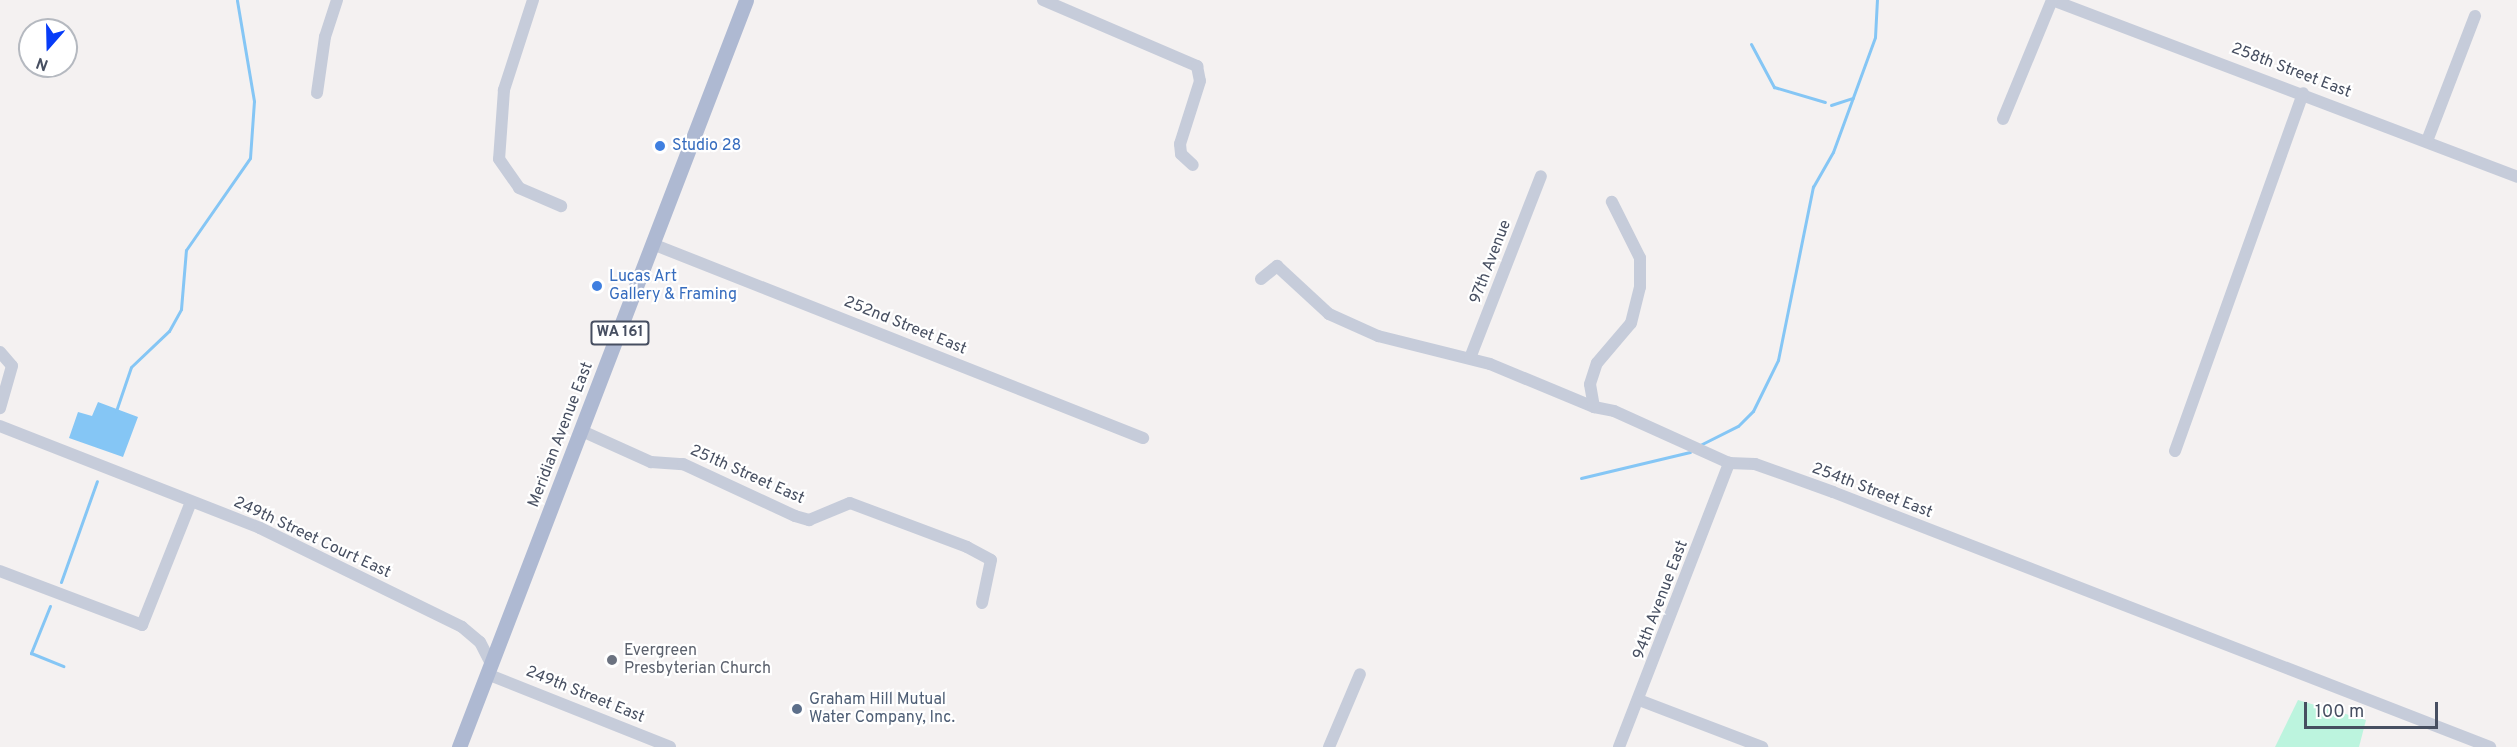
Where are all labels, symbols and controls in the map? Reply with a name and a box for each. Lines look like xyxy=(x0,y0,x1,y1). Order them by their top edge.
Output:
north arrow xyxy=(18,18,78,78)
street label: 258th Street East xyxy=(2228,39,2354,103)
text: N xyxy=(34,52,51,74)
place label: Studio 28 xyxy=(672,136,741,156)
marker: Studio 28 xyxy=(653,139,667,153)
street label: 97th Avenue xyxy=(1466,217,1516,307)
place label: Lucas Art Gallery & Framing xyxy=(609,267,737,305)
marker: Lucas Art Gallery & Framing xyxy=(590,279,604,293)
street label: 252nd Street East xyxy=(841,293,969,359)
road number: WA 161 xyxy=(590,321,650,345)
street label: Meridian Avenue East xyxy=(524,359,598,511)
street label: 251th Street East xyxy=(687,441,807,509)
street label: 254th Street East xyxy=(1809,459,1935,523)
street label: 249th Street Court East xyxy=(230,493,394,583)
street label: 94th Avenue East xyxy=(1629,537,1693,663)
place label: Evergreen Presbyterian Church xyxy=(624,641,771,679)
marker: Evergreen Presbyterian Church xyxy=(605,653,619,667)
street label: 249th Street East xyxy=(523,662,647,728)
place label: Graham Hill Mutual Water Company, Inc. xyxy=(809,690,955,728)
scale bar xyxy=(2307,690,2440,728)
text: 100 m xyxy=(2315,701,2364,724)
marker: Graham Hill Mutual Water Company, Inc. xyxy=(790,702,804,716)

